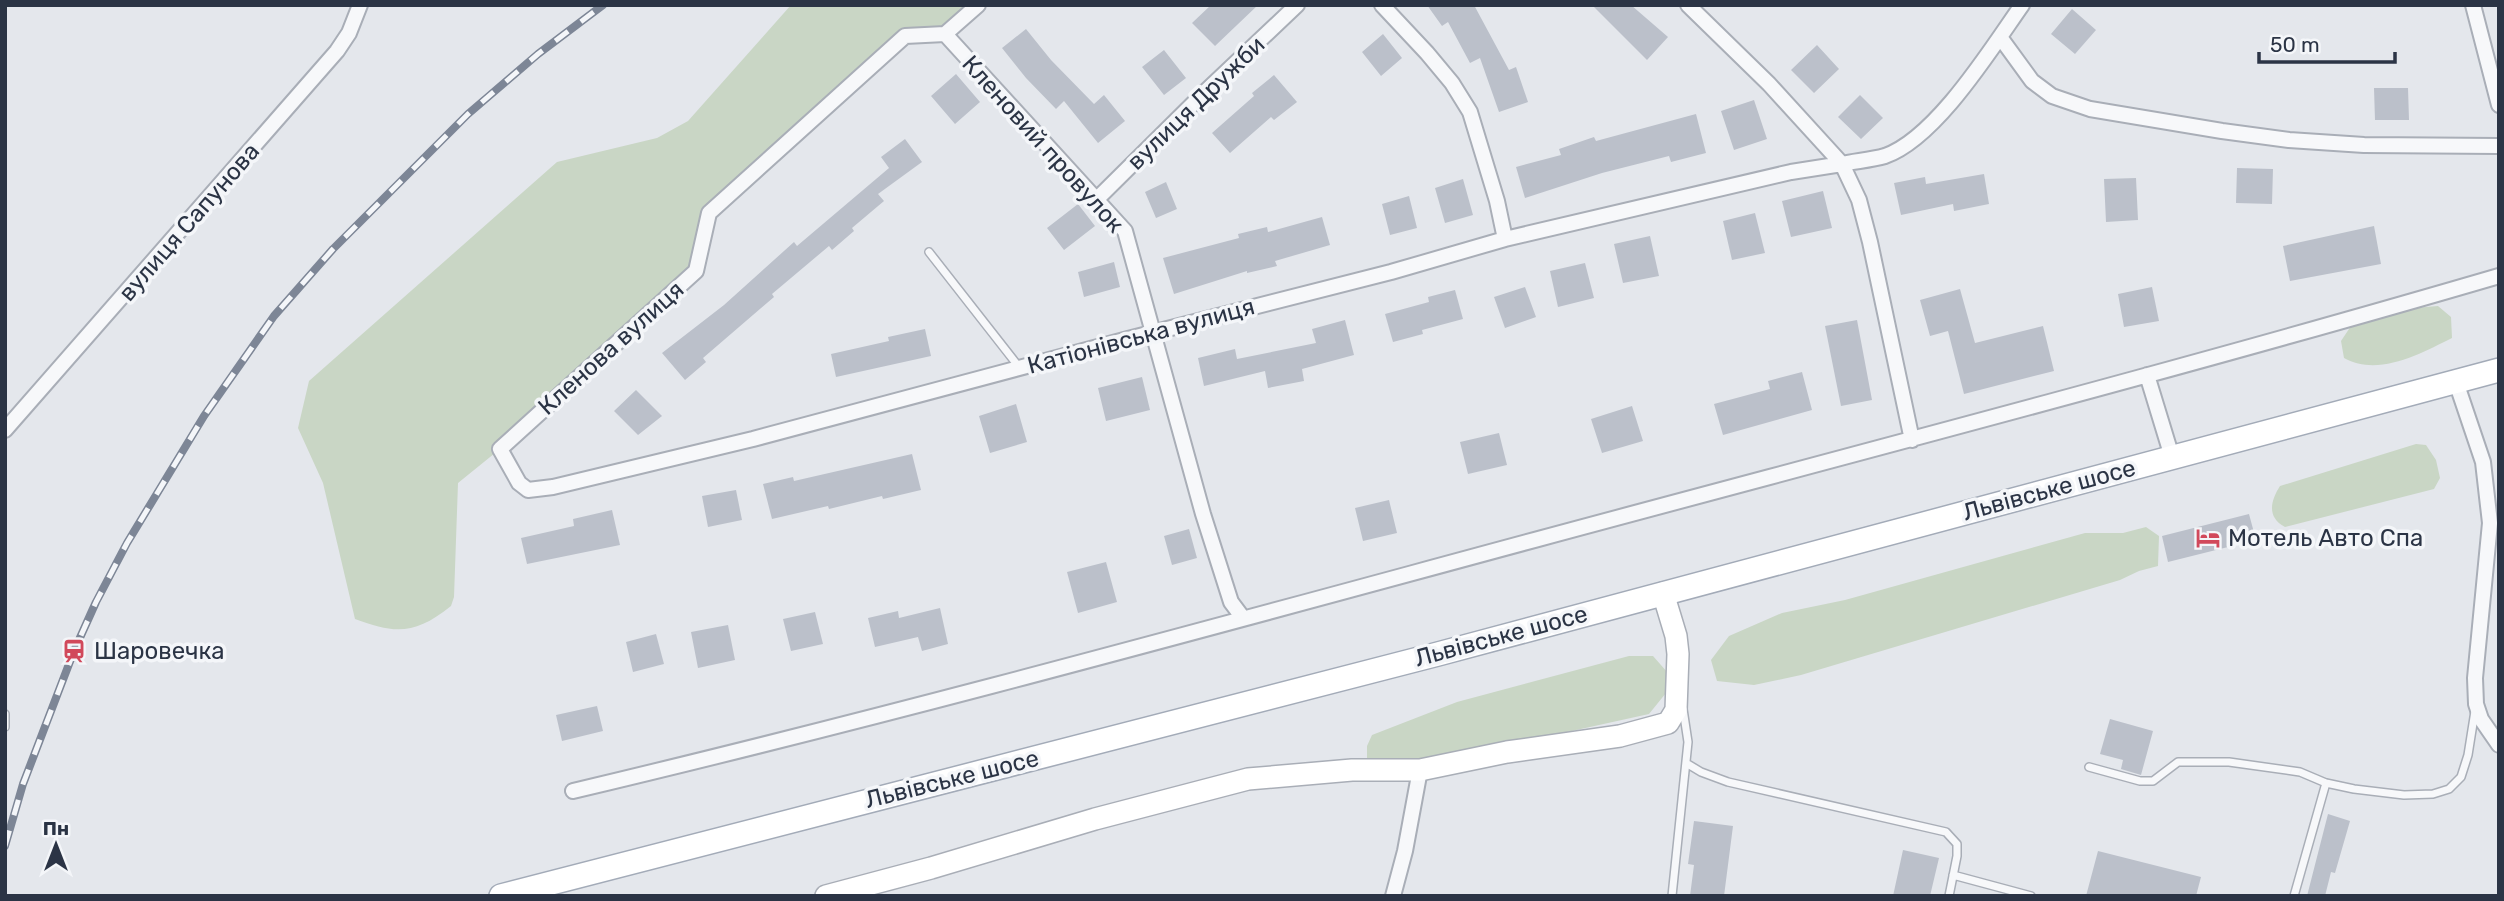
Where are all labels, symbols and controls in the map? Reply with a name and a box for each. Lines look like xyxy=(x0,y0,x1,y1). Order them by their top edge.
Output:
scale bar xyxy=(2259,21,2396,65)
street label: вулиця Дружби xyxy=(1122,30,1270,176)
text: 50 m xyxy=(2270,32,2320,57)
street label: Кленовий провулок xyxy=(956,50,1130,238)
street label: вулиця Сапунова xyxy=(113,137,265,307)
street label: Кленова вулиця xyxy=(533,275,689,421)
street label: Катіонівська вулиця xyxy=(1024,292,1258,380)
street label: Львівське шосе xyxy=(1959,453,2139,527)
hotel icon: Мотель Авто Спа xyxy=(2194,524,2222,552)
place label: Мотель Авто Спа xyxy=(2228,524,2423,552)
street label: Львівське шосе xyxy=(1411,599,1591,673)
station icon: Шаровечка xyxy=(60,637,88,665)
place label: Шаровечка xyxy=(94,637,225,665)
street label: Львівське шосе xyxy=(862,744,1042,814)
north arrow xyxy=(21,810,91,880)
text: Пн xyxy=(43,817,69,840)

